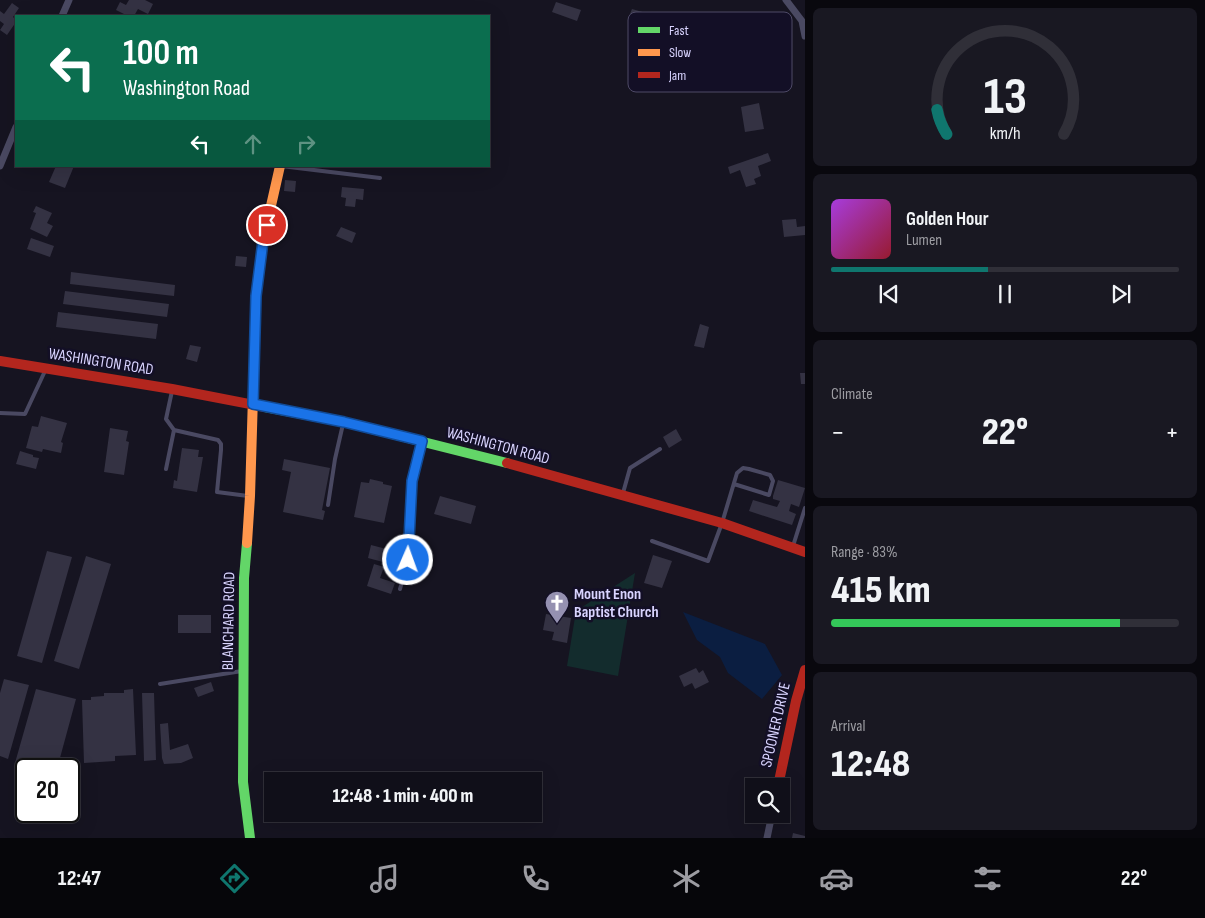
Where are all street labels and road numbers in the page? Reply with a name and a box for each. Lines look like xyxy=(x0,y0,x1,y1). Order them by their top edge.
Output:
street label: WASHINGTON ROAD xyxy=(47,344,155,380)
street label: WASHINGTON ROAD xyxy=(444,423,552,469)
street label: BLANCHARD ROAD xyxy=(219,571,239,670)
street label: SPOONER DRIVE xyxy=(757,681,795,769)

